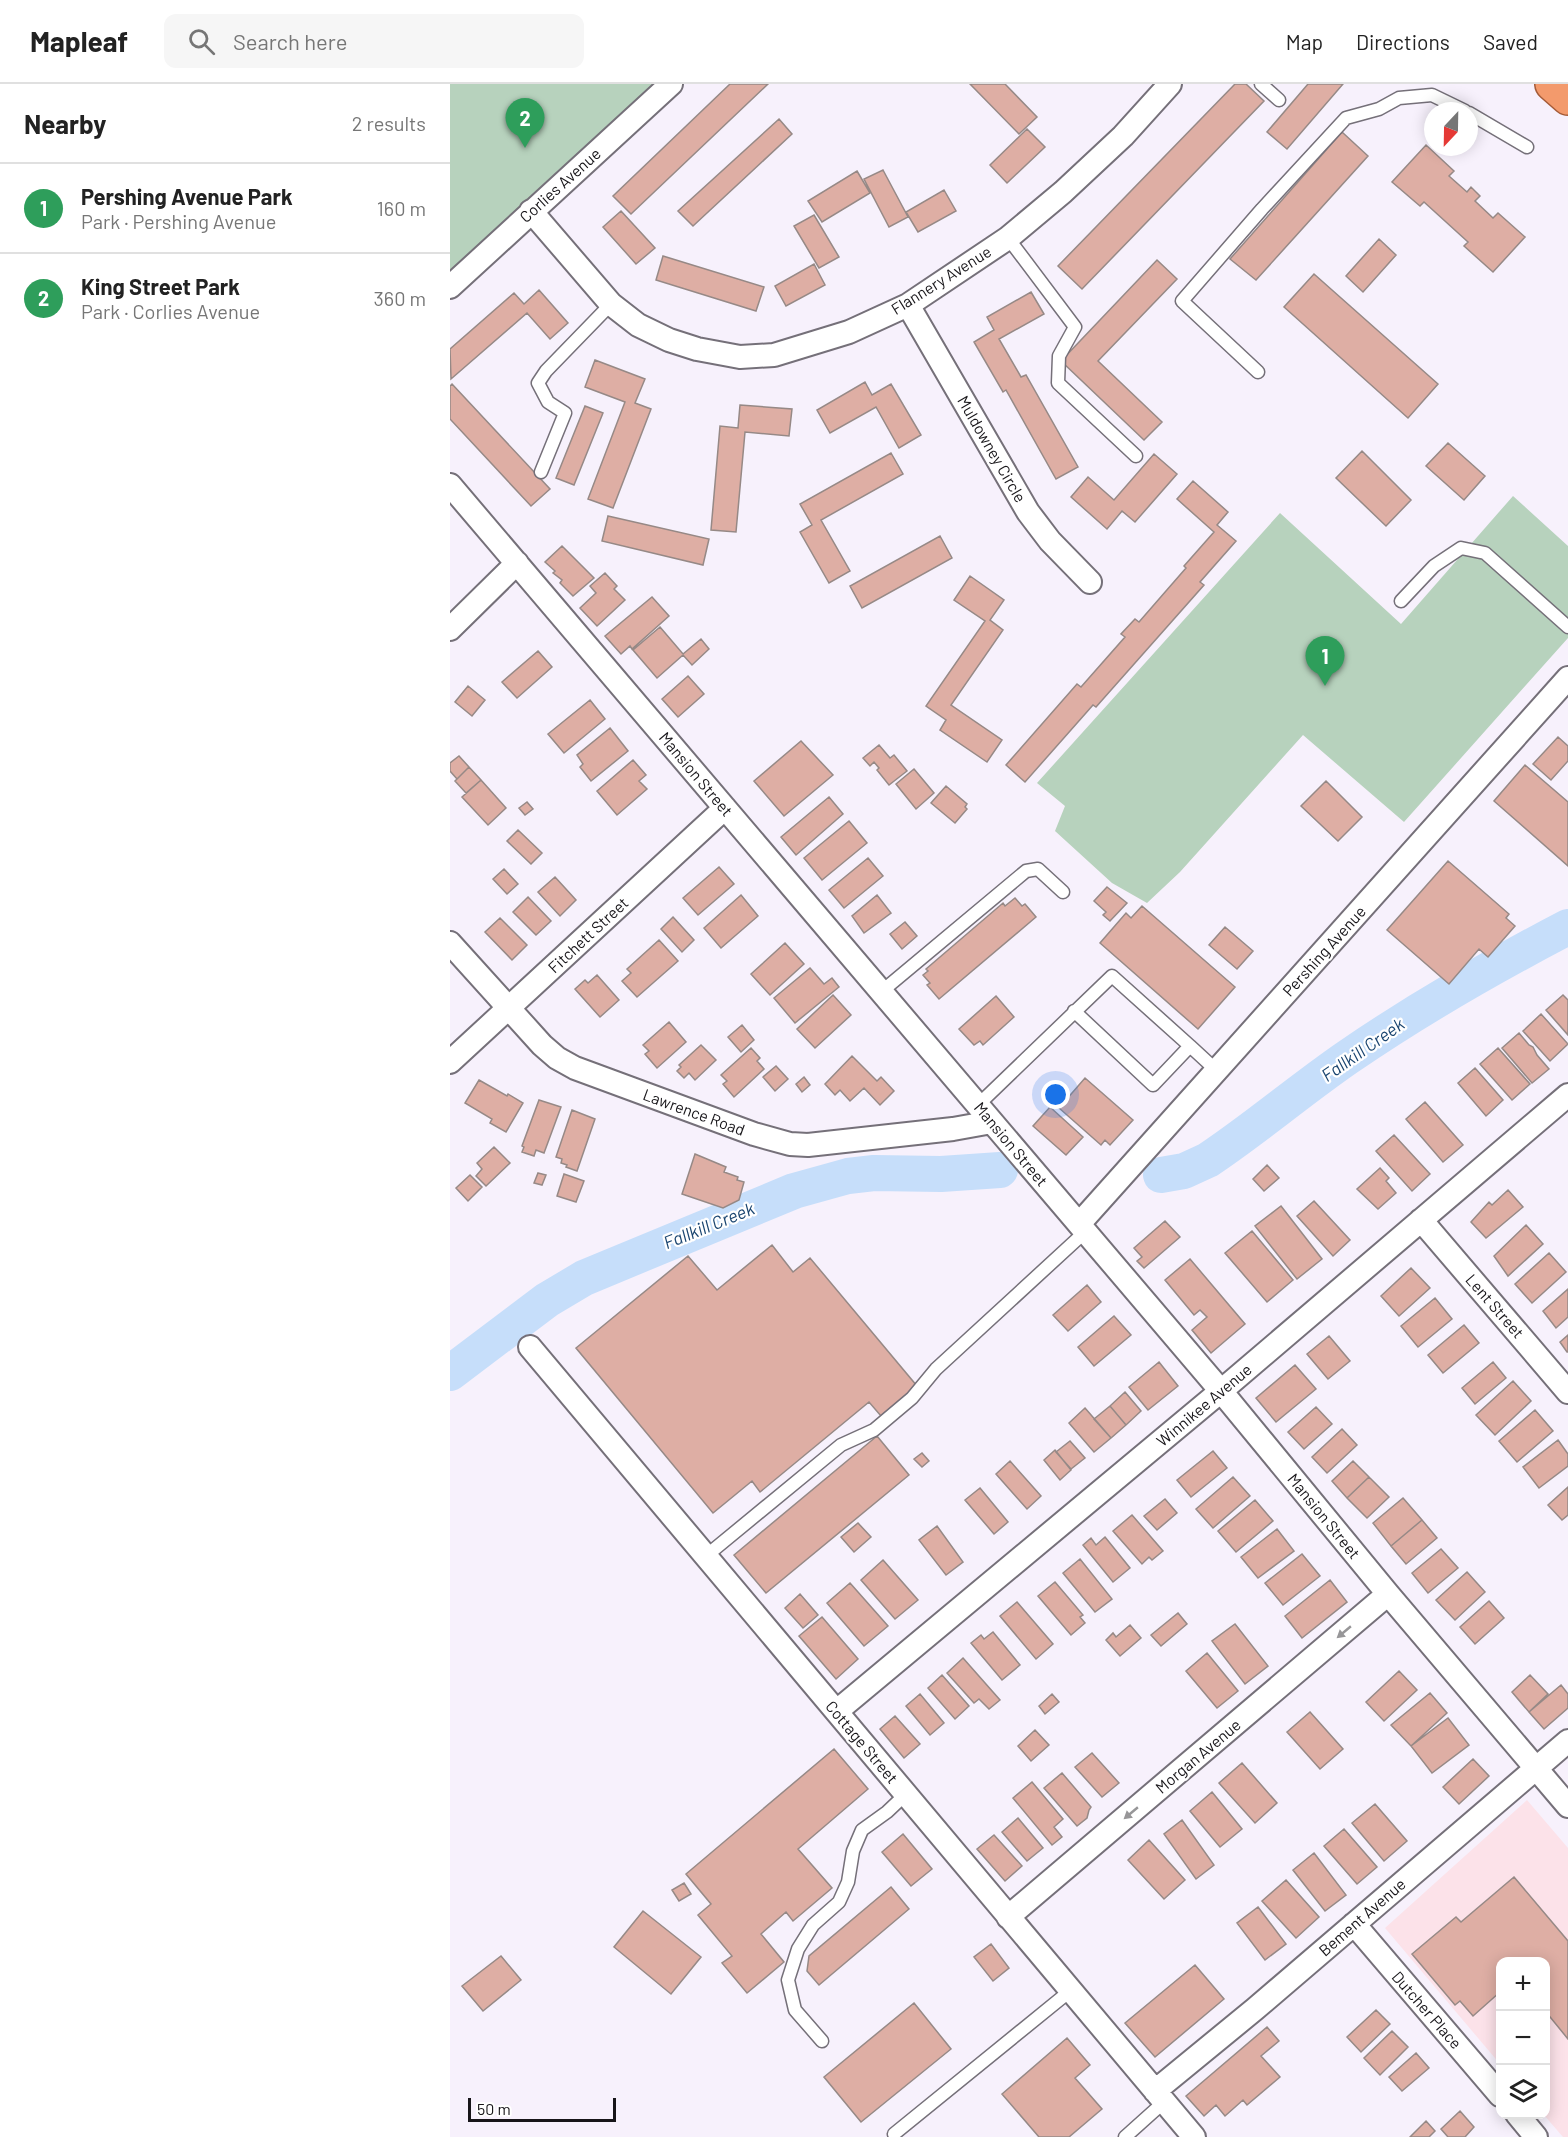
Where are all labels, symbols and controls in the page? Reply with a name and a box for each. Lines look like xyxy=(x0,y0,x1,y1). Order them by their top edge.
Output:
search box xyxy=(164,14,584,68)
text: Mapleaf xyxy=(30,24,128,58)
icon: search xyxy=(185,25,218,58)
text: Search here xyxy=(233,28,347,54)
text: Map xyxy=(1286,29,1323,54)
text: Directions xyxy=(1356,29,1450,54)
text: Saved xyxy=(1483,29,1538,54)
pin: 2 xyxy=(506,98,544,148)
north arrow xyxy=(1424,102,1478,156)
text: Nearby xyxy=(24,108,106,139)
text: 2 results xyxy=(352,111,426,135)
street label: Corlies Avenue xyxy=(515,143,604,226)
text: Pershing Avenue Park xyxy=(81,183,293,209)
text: 1 xyxy=(40,196,47,220)
text: 160 m xyxy=(377,196,426,220)
text: Park · Pershing Avenue xyxy=(81,209,276,233)
street label: Flannery Avenue xyxy=(887,241,994,318)
text: King Street Park xyxy=(81,273,240,299)
text: 2 xyxy=(38,286,49,310)
text: 360 m xyxy=(374,286,426,310)
text: Park · Corlies Avenue xyxy=(81,299,260,323)
street label: Muldowney Circle xyxy=(954,392,1031,505)
pin: 1 xyxy=(1306,636,1344,686)
street label: Mansion Street xyxy=(656,728,737,820)
street label: Fitchett Street xyxy=(544,893,632,977)
street label: Pershing Avenue xyxy=(1278,902,1369,1000)
water label: Fallkill Creek xyxy=(1317,1012,1408,1086)
your location xyxy=(1041,1080,1070,1109)
street label: Lawrence Road xyxy=(641,1084,748,1139)
street label: Mansion Street xyxy=(971,1098,1052,1190)
water label: Fallkill Creek xyxy=(660,1197,758,1253)
street label: Lent Street xyxy=(1462,1270,1528,1342)
street label: Winnikee Avenue xyxy=(1152,1359,1255,1450)
street label: Mansion Street xyxy=(1284,1469,1365,1562)
one-way arrow xyxy=(1336,1626,1352,1639)
street label: Cottage Street xyxy=(822,1696,902,1787)
street label: Morgan Avenue xyxy=(1151,1715,1244,1797)
one-way arrow xyxy=(1124,1806,1139,1819)
street label: Bement Avenue xyxy=(1314,1874,1409,1959)
map controls xyxy=(1496,1957,1550,2119)
button: + xyxy=(1496,1957,1550,2011)
street label: Dutcher Place xyxy=(1389,1967,1466,2052)
button: − xyxy=(1496,2011,1550,2065)
button: layers xyxy=(1496,2065,1550,2119)
scale bar xyxy=(468,2095,616,2122)
text: 50 m xyxy=(477,2099,511,2118)

